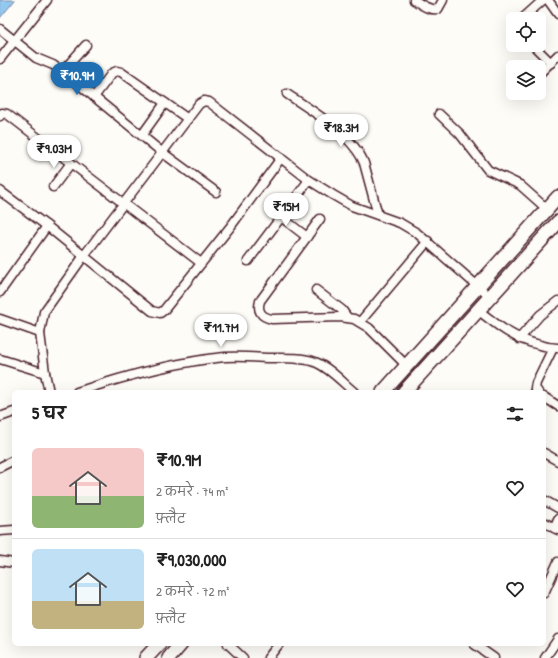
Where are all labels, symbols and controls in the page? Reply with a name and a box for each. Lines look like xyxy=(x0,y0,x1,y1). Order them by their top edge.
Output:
map controls xyxy=(506,12,546,100)
button: locate xyxy=(506,12,546,52)
button: layers xyxy=(506,60,546,100)
pin: ₹10.9M xyxy=(44,62,110,96)
text: ₹10.9M xyxy=(60,66,94,84)
pin: ₹18.3M xyxy=(308,114,374,148)
text: ₹18.3M xyxy=(323,118,359,136)
pin: ₹9.03M xyxy=(21,135,87,169)
text: ₹9.03M xyxy=(36,139,72,157)
pin: ₹15M xyxy=(262,193,310,227)
text: ₹15M xyxy=(273,197,299,215)
pin: ₹11.7M xyxy=(188,314,254,348)
text: ₹11.7M xyxy=(203,318,239,336)
text: 5 घर xyxy=(32,401,66,424)
icon: filters xyxy=(504,403,526,425)
text: ₹10.9M xyxy=(156,448,201,471)
icon: home xyxy=(64,464,112,512)
icon: heart xyxy=(504,477,526,499)
text: 2 कमरे · 74 m² xyxy=(156,482,228,500)
text: फ़्लैट xyxy=(156,509,186,527)
text: ₹9,030,000 xyxy=(156,548,226,571)
icon: home xyxy=(64,565,112,613)
icon: heart xyxy=(504,578,526,600)
text: 2 कमरे · 72 m² xyxy=(156,582,229,600)
text: फ़्लैट xyxy=(156,609,186,627)

